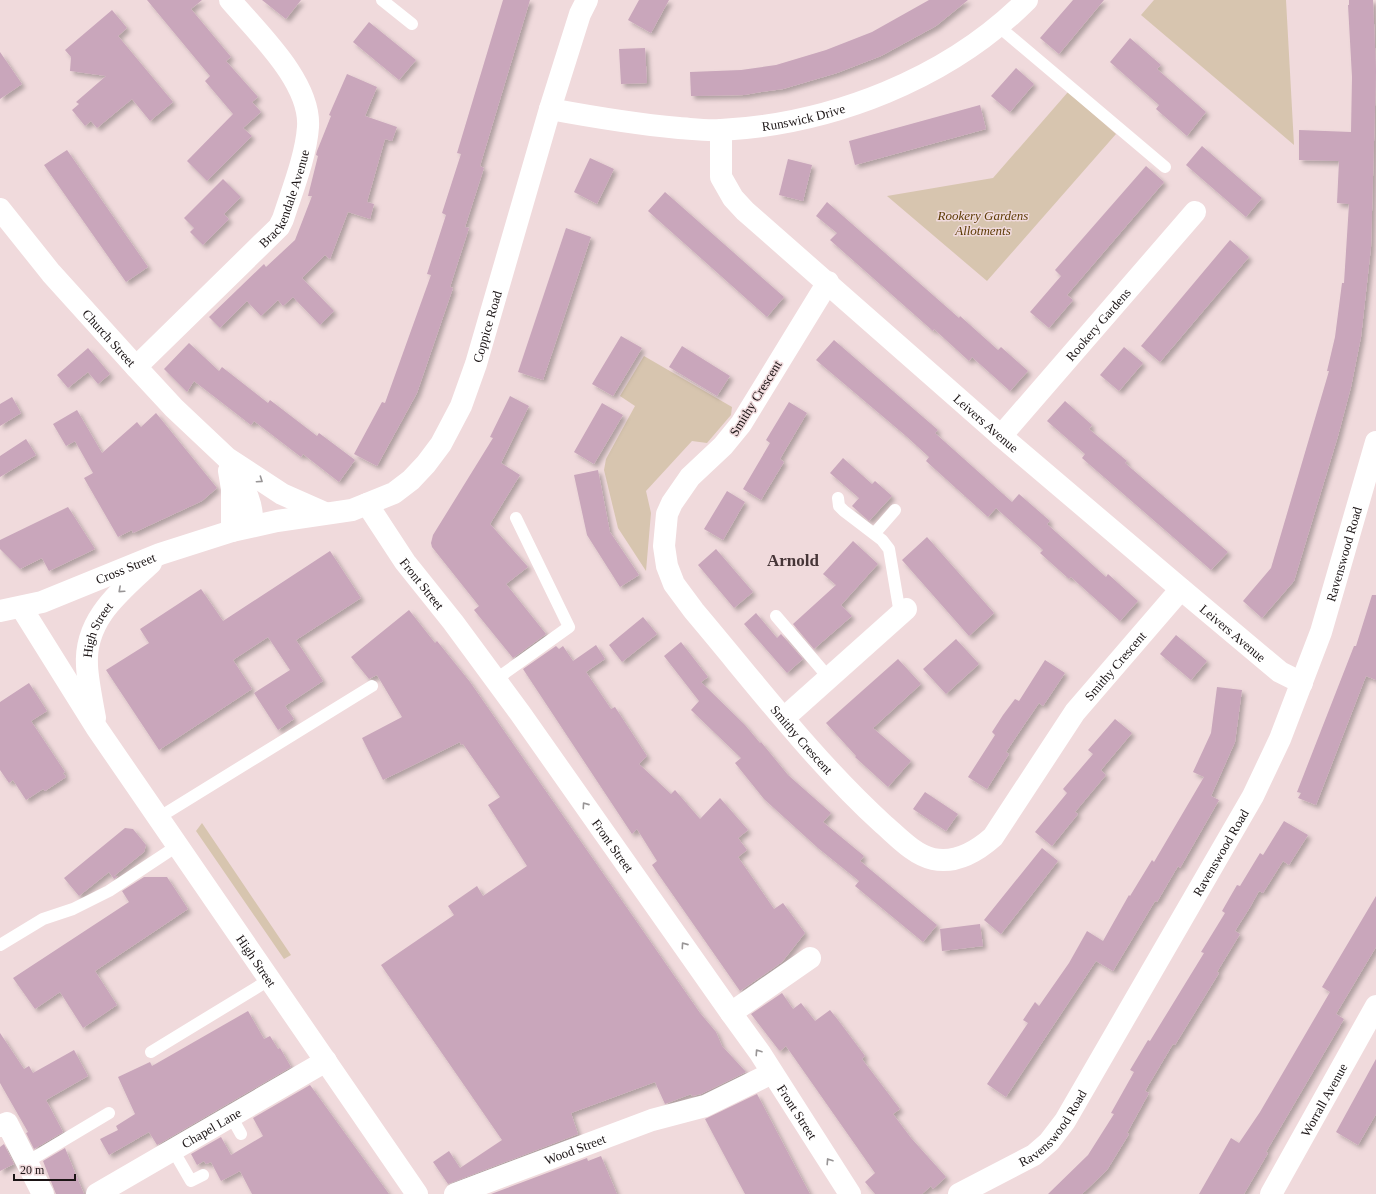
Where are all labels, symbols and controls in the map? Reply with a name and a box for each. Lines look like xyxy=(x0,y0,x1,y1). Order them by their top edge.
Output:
street label: Runswick Drive xyxy=(761,101,847,134)
street label: Brackendale Avenue xyxy=(256,148,312,251)
park label: Rookery Gardens Allotments xyxy=(937,208,1028,238)
street label: Rookery Gardens xyxy=(1063,285,1134,364)
street label: Coppice Road xyxy=(470,289,505,364)
street label: Church Street xyxy=(79,306,139,370)
street label: Smithy Crescent xyxy=(726,357,785,439)
street label: Leivers Avenue xyxy=(950,391,1022,456)
one-way arrow xyxy=(255,475,262,482)
street label: Ravenswood Road xyxy=(1323,505,1365,603)
street label: Cross Street xyxy=(93,550,158,587)
district label: Arnold xyxy=(767,551,820,570)
street label: Front Street xyxy=(397,555,447,613)
one-way arrow xyxy=(118,586,126,593)
street label: High Street xyxy=(80,599,116,658)
street label: Leivers Avenue xyxy=(1197,601,1269,665)
street label: Smithy Crescent xyxy=(1081,628,1149,704)
street label: Smithy Crescent xyxy=(767,702,836,778)
one-way arrow xyxy=(583,802,590,809)
street label: Ravenswood Road xyxy=(1190,806,1252,899)
street label: Front Street xyxy=(589,816,637,876)
street label: High Street xyxy=(233,932,279,990)
one-way arrow xyxy=(682,943,689,950)
one-way arrow xyxy=(756,1049,763,1056)
street label: Worrall Avenue xyxy=(1298,1061,1351,1139)
street label: Front Street xyxy=(774,1082,820,1142)
street label: Ravenswood Road xyxy=(1016,1087,1090,1170)
street label: Chapel Lane xyxy=(179,1105,244,1151)
street label: Wood Street xyxy=(542,1131,608,1168)
scale bar xyxy=(14,1156,75,1182)
one-way arrow xyxy=(826,1158,834,1165)
text: 20 m xyxy=(20,1163,45,1177)

